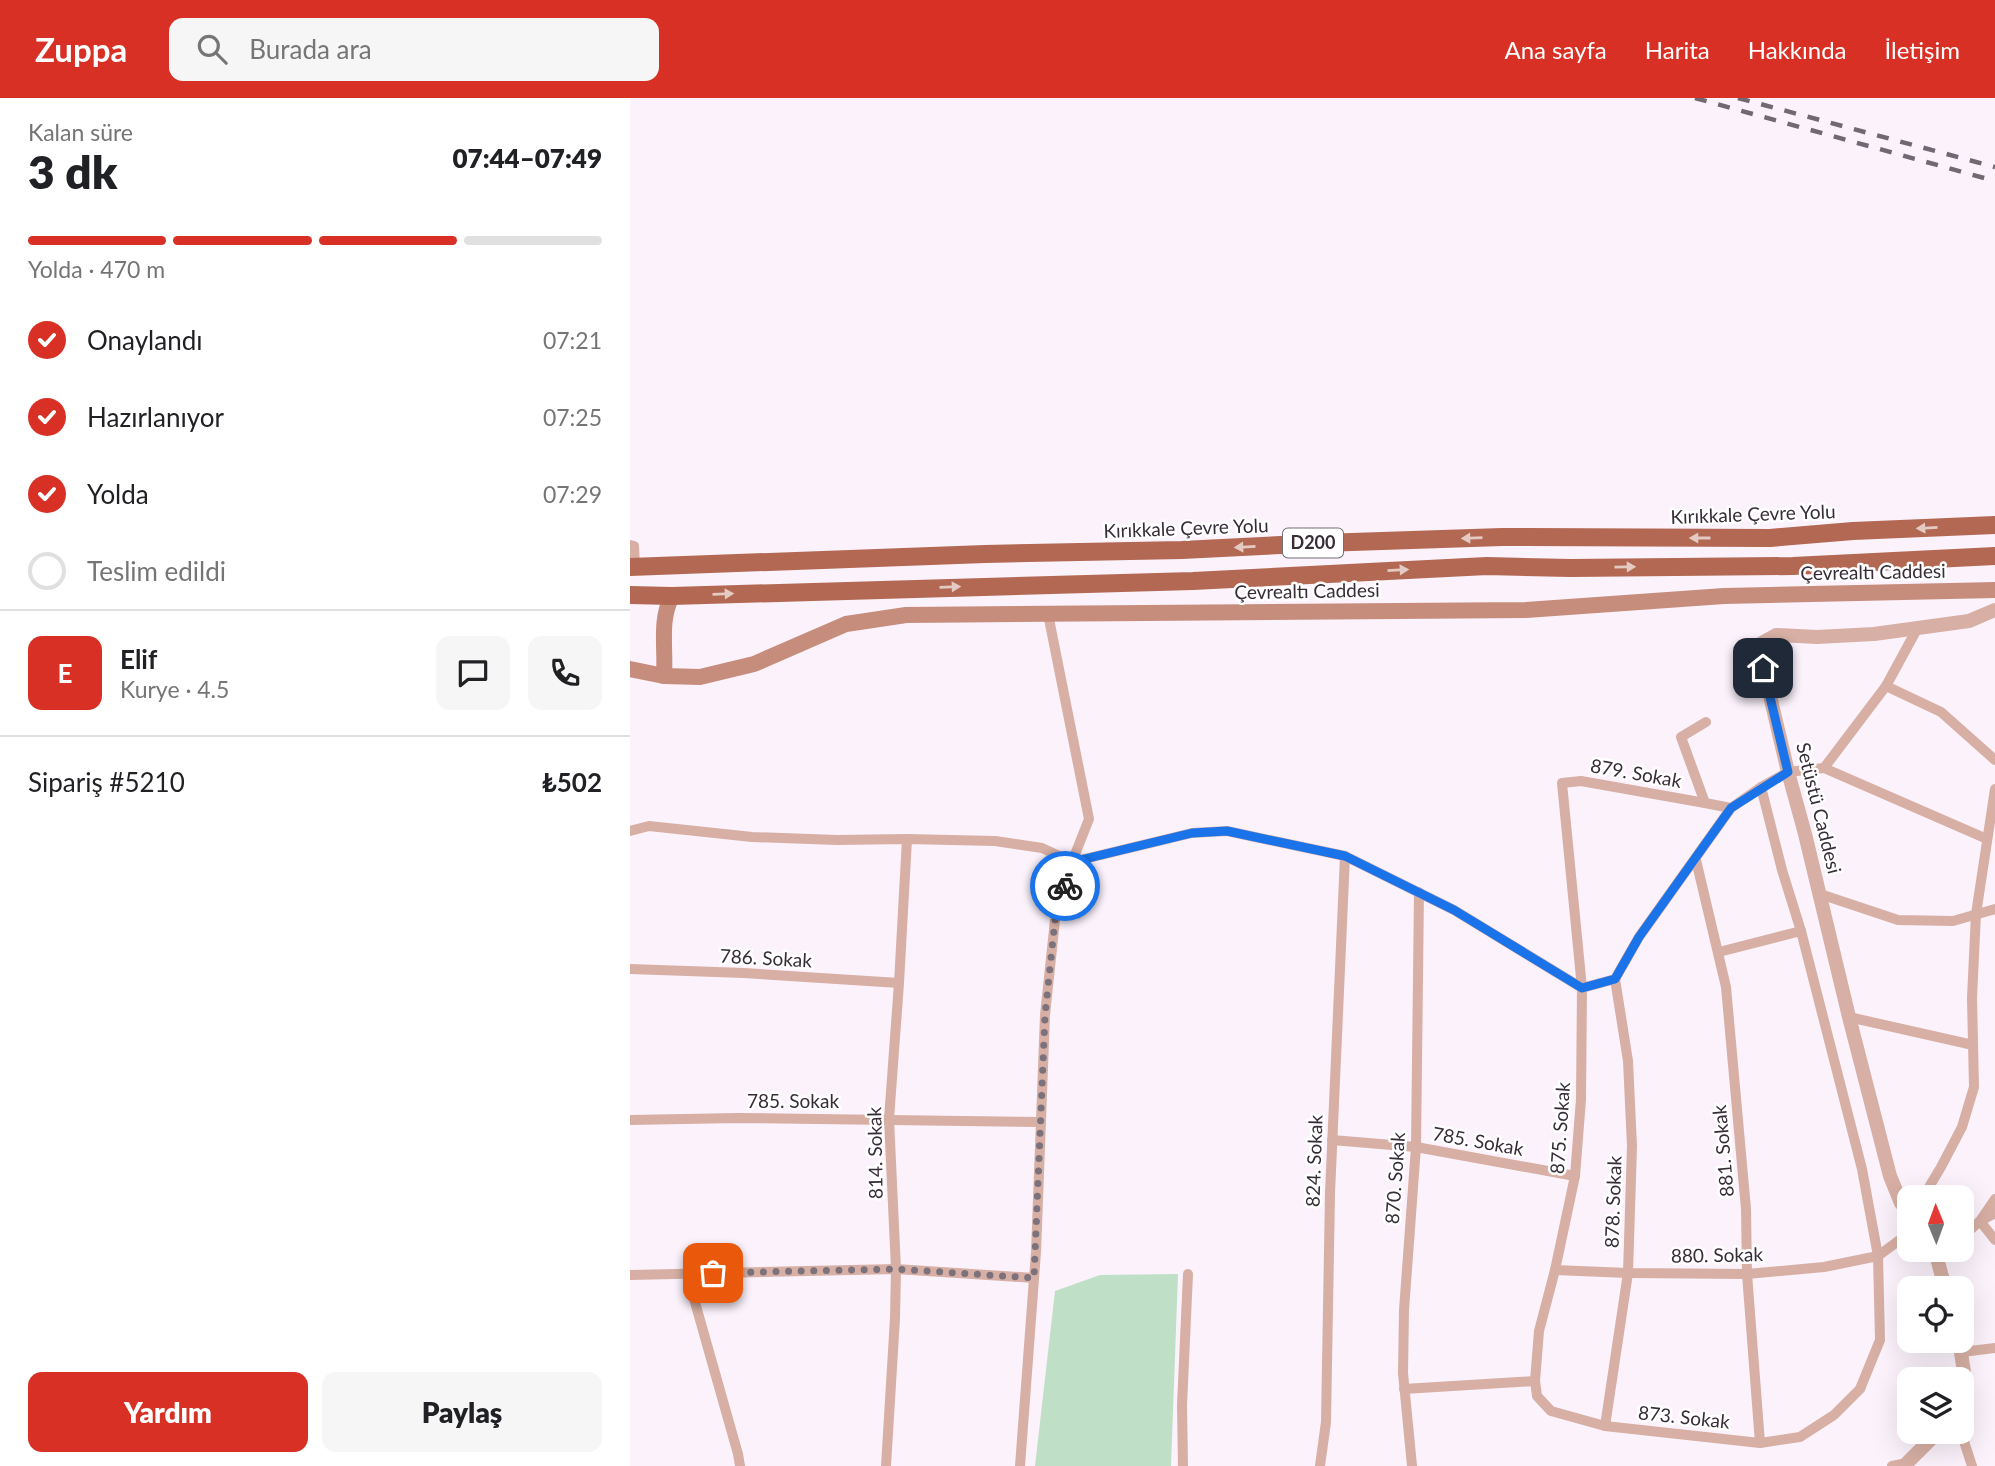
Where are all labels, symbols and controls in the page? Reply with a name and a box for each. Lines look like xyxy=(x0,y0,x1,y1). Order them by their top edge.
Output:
search box xyxy=(169,18,659,81)
text: Zuppa xyxy=(35,29,127,69)
icon: search xyxy=(193,30,231,68)
text: Burada ara xyxy=(249,33,372,65)
text: Ana sayfa xyxy=(1504,35,1607,64)
text: Harita xyxy=(1645,35,1710,64)
text: Hakkında xyxy=(1748,35,1847,64)
text: İletişim xyxy=(1885,35,1960,64)
text: Kalan süre xyxy=(28,118,133,146)
text: 07:44–07:49 xyxy=(452,142,602,174)
text: 3 dk xyxy=(28,144,117,199)
text: Yolda · 470 m xyxy=(28,255,165,283)
icon: check xyxy=(28,321,66,359)
text: Onaylandı xyxy=(87,324,202,356)
text: 07:21 xyxy=(543,326,602,354)
icon: check xyxy=(28,398,66,436)
text: Hazırlanıyor xyxy=(87,401,224,433)
text: 07:25 xyxy=(543,403,602,431)
icon: check xyxy=(28,475,66,513)
text: Yolda xyxy=(87,478,149,510)
text: 07:29 xyxy=(543,480,602,508)
street label: Kırıkkale Çevre Yolu xyxy=(1670,499,1836,528)
street label: Kırıkkale Çevre Yolu xyxy=(1103,513,1269,542)
one-way arrow xyxy=(1916,523,1938,534)
road number: D200 xyxy=(1283,528,1343,558)
one-way arrow xyxy=(1461,532,1483,543)
one-way arrow xyxy=(1688,532,1710,543)
one-way arrow xyxy=(1234,542,1256,553)
text: Teslim edildi xyxy=(87,555,226,587)
street label: Çevrealtı Caddesi xyxy=(1800,559,1946,584)
one-way arrow xyxy=(1614,561,1636,573)
one-way arrow xyxy=(1387,565,1409,576)
street label: Çevrealtı Caddesi xyxy=(1234,578,1380,603)
one-way arrow xyxy=(939,582,961,593)
one-way arrow xyxy=(712,589,734,600)
button: chat xyxy=(436,636,510,710)
button: phone xyxy=(528,636,602,710)
pin xyxy=(1733,638,1793,698)
text: Elif xyxy=(120,643,157,675)
icon: home xyxy=(1744,649,1782,687)
text: E xyxy=(58,657,72,689)
text: Kurye · 4.5 xyxy=(120,675,229,703)
street label: Setüstü Caddesi xyxy=(1792,740,1847,876)
street label: 879. Sokak xyxy=(1589,753,1684,792)
text: Sipariş #5210 xyxy=(28,766,185,798)
text: ₺502 xyxy=(542,766,602,798)
courier xyxy=(1030,851,1100,921)
icon: bike xyxy=(1046,867,1084,905)
street label: 786. Sokak xyxy=(719,944,813,971)
street label: 875. Sokak xyxy=(1545,1081,1574,1175)
street label: 785. Sokak xyxy=(747,1089,839,1112)
street label: 881. Sokak xyxy=(1707,1104,1738,1198)
street label: 814. Sokak xyxy=(862,1106,887,1199)
street label: 824. Sokak xyxy=(1300,1114,1327,1207)
street label: 785. Sokak xyxy=(1431,1121,1526,1160)
street label: 870. Sokak xyxy=(1380,1131,1409,1225)
street label: 878. Sokak xyxy=(1599,1155,1626,1248)
north arrow xyxy=(1897,1185,1974,1262)
map controls xyxy=(1897,1185,1974,1444)
street label: 880. Sokak xyxy=(1671,1242,1764,1267)
pin xyxy=(683,1243,743,1303)
icon: bag xyxy=(694,1254,732,1292)
button: locate xyxy=(1897,1276,1974,1353)
button: layers xyxy=(1897,1367,1974,1444)
button: Yardım xyxy=(28,1372,308,1452)
button: Paylaş xyxy=(322,1372,602,1452)
street label: 873. Sokak xyxy=(1637,1400,1731,1433)

